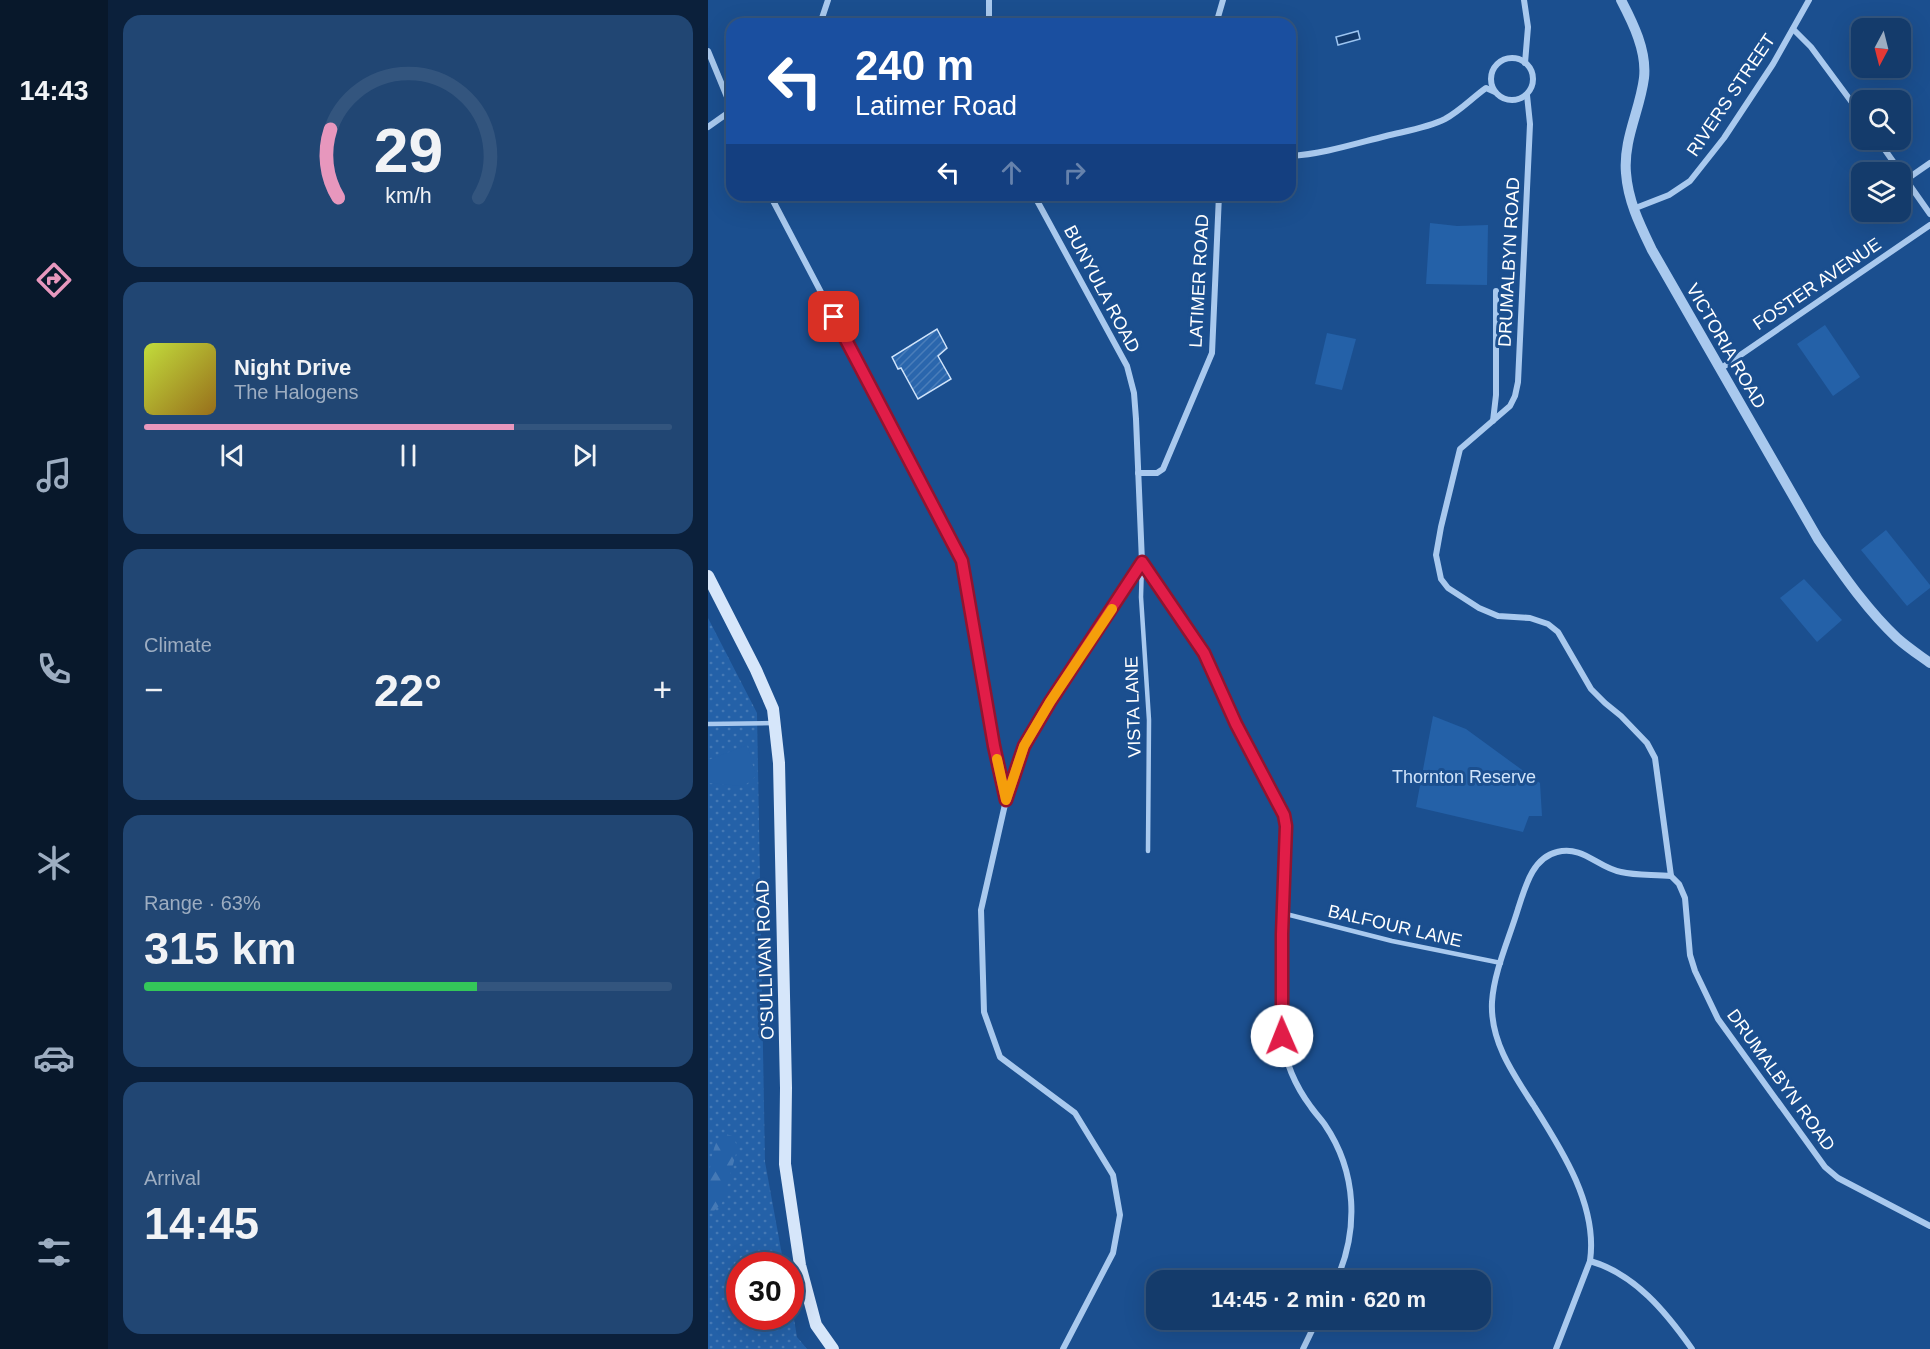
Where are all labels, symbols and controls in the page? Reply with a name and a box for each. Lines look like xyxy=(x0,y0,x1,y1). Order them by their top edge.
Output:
north arrow xyxy=(1851,18,1911,78)
map controls xyxy=(1851,18,1911,222)
street label: RIVERS STREET xyxy=(1683,30,1779,160)
icon: left xyxy=(756,42,834,120)
text: 240 m xyxy=(855,42,974,89)
text: 14:43 xyxy=(19,76,89,106)
button: search xyxy=(1851,90,1911,150)
text: Latimer Road xyxy=(855,91,1017,121)
text: 29 xyxy=(373,116,443,185)
icon: left xyxy=(932,156,965,189)
icon: ahead xyxy=(995,156,1028,189)
icon: right xyxy=(1058,156,1091,189)
button: layers xyxy=(1851,162,1911,222)
street label: DRUMALBYN ROAD xyxy=(1495,177,1523,347)
text: km/h xyxy=(385,184,431,208)
street label: LATIMER ROAD xyxy=(1186,214,1212,348)
street label: BUNYULA ROAD xyxy=(1060,222,1144,356)
street label: FOSTER AVENUE xyxy=(1749,234,1885,334)
icon: directions xyxy=(33,259,75,301)
street label: VICTORIA ROAD xyxy=(1682,280,1770,412)
pin xyxy=(808,291,859,342)
icon: arrive xyxy=(817,300,850,333)
text: Night Drive xyxy=(234,355,351,380)
text: The Halogens xyxy=(234,381,359,403)
icon: previous xyxy=(216,439,249,472)
icon: pause xyxy=(392,439,425,472)
icon: next xyxy=(568,439,601,472)
icon: music xyxy=(33,454,75,496)
text: Climate xyxy=(144,634,212,656)
icon: phone xyxy=(33,648,75,690)
street label: VISTA LANE xyxy=(1121,656,1145,758)
text: 22° xyxy=(374,665,442,716)
text: − xyxy=(144,671,163,708)
text: + xyxy=(653,671,672,708)
park label: Thornton Reserve xyxy=(1392,767,1536,787)
icon: climate xyxy=(33,842,75,884)
street label: O'SULLIVAN ROAD xyxy=(752,880,778,1040)
text: Range · 63% xyxy=(144,892,261,914)
street label: BALFOUR LANE xyxy=(1326,901,1464,951)
text: 315 km xyxy=(144,923,297,974)
position arrow xyxy=(1250,1004,1314,1068)
street label: DRUMALBYN ROAD xyxy=(1723,1005,1839,1155)
icon: car xyxy=(33,1037,75,1079)
text: Arrival xyxy=(144,1167,201,1189)
text: 14:45 xyxy=(144,1198,259,1249)
icon: filters xyxy=(33,1231,75,1273)
speed limit sign: 30 xyxy=(726,1252,804,1330)
text: 14:45 · 2 min · 620 m xyxy=(1211,1287,1426,1312)

